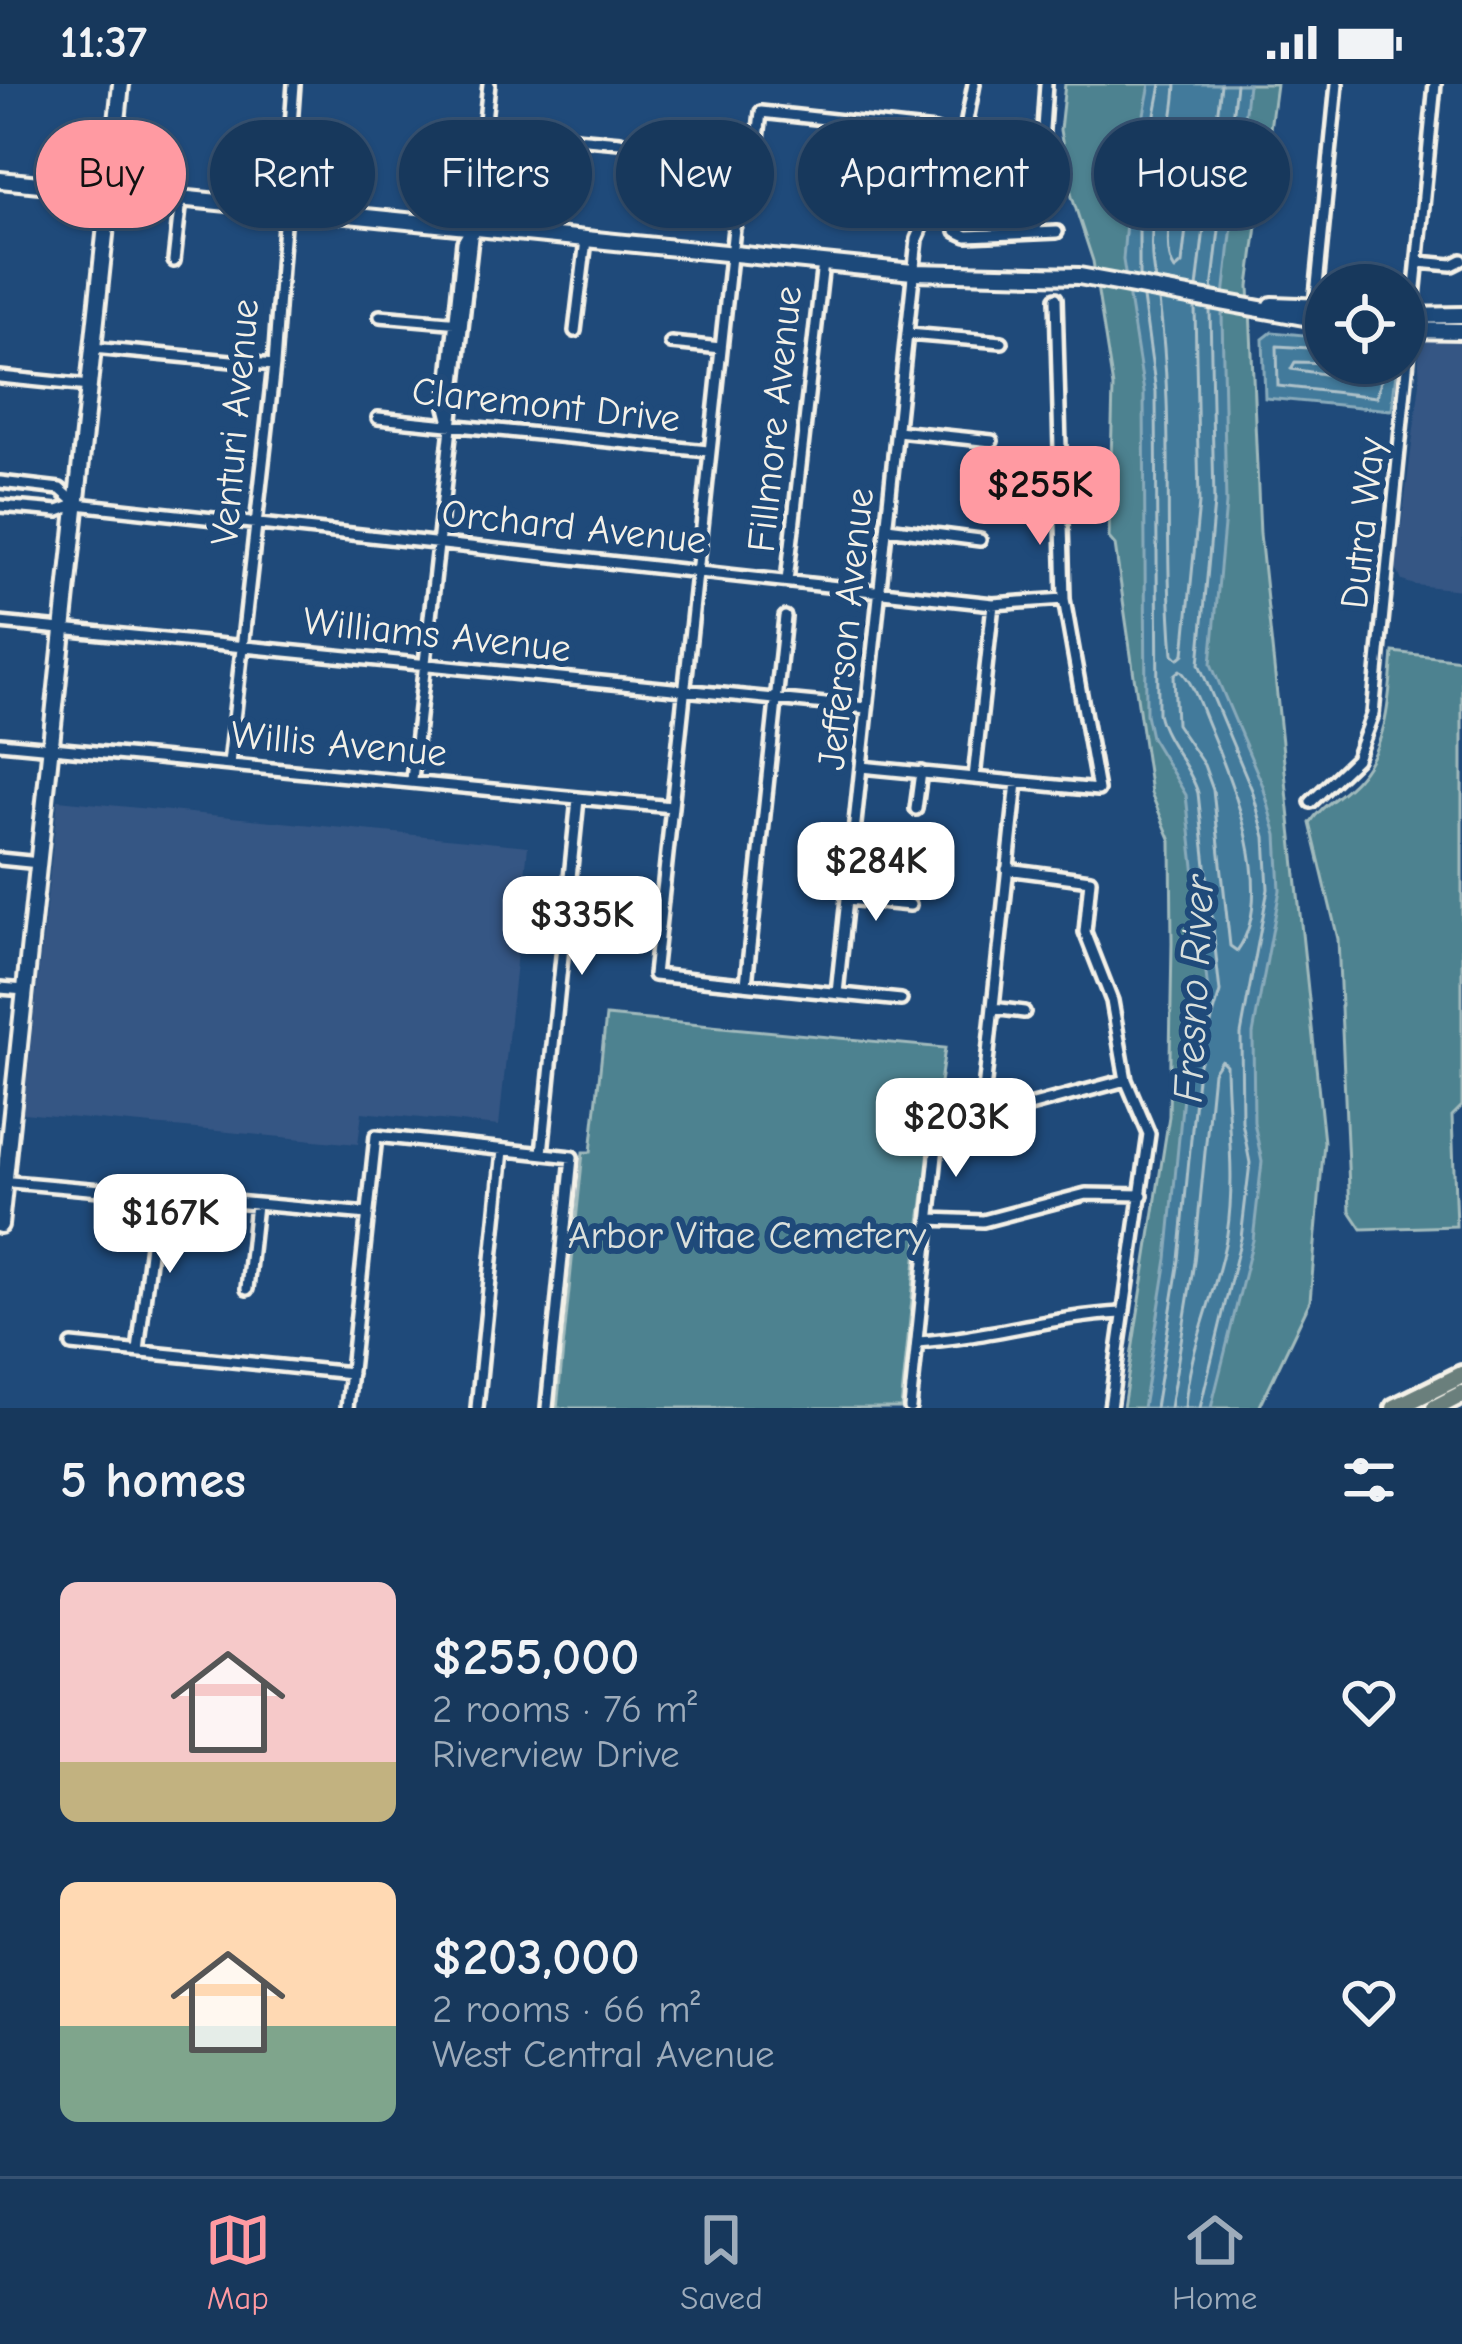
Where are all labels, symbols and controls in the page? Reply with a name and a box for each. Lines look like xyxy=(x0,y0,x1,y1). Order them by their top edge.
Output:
text: 11:37 xyxy=(60,16,147,68)
chip: Buy xyxy=(36,120,186,228)
chip: Rent xyxy=(210,120,375,228)
chip: Filters xyxy=(399,120,592,228)
chip: New xyxy=(616,120,774,228)
chip: Apartment xyxy=(798,120,1070,228)
chip: House xyxy=(1094,120,1290,228)
map controls xyxy=(1305,264,1425,384)
button: locate xyxy=(1305,264,1425,384)
street label: Fillmore Avenue xyxy=(739,284,811,554)
street label: Venturi Avenue xyxy=(202,297,268,547)
street label: Claremont Drive xyxy=(410,369,682,441)
street label: Dutra Way xyxy=(1332,434,1394,611)
pin: $255K xyxy=(956,446,1124,548)
text: $255K xyxy=(987,462,1093,507)
street label: Jefferson Avenue xyxy=(809,486,883,772)
street label: Orchard Avenue xyxy=(439,491,709,563)
street label: Williams Avenue xyxy=(301,599,573,671)
street label: Willis Avenue xyxy=(229,712,449,776)
pin: $284K xyxy=(792,822,960,924)
text: $284K xyxy=(824,838,928,883)
water label: Fresno River xyxy=(1164,872,1225,1104)
pin: $335K xyxy=(498,876,666,978)
text: $335K xyxy=(530,892,634,937)
pin: $203K xyxy=(872,1078,1040,1180)
text: $203K xyxy=(903,1094,1009,1139)
pin: $167K xyxy=(86,1174,254,1276)
text: $167K xyxy=(121,1190,219,1235)
park label: Arbor Vitae Cemetery xyxy=(568,1213,927,1258)
icon: filters xyxy=(1336,1447,1402,1513)
text: 5 homes xyxy=(60,1451,246,1510)
text: $255,000 xyxy=(432,1628,640,1687)
icon: home xyxy=(156,1630,300,1774)
icon: heart xyxy=(1336,1669,1402,1735)
text: 2 rooms · 76 m² xyxy=(432,1687,697,1732)
text: Riverview Drive xyxy=(432,1732,680,1777)
text: $203,000 xyxy=(432,1928,640,1987)
icon: home xyxy=(156,1930,300,2074)
icon: heart xyxy=(1336,1969,1402,2035)
text: 2 rooms · 66 m² xyxy=(432,1987,700,2032)
text: West Central Avenue xyxy=(432,2032,775,2077)
tab: Map xyxy=(205,2207,271,2317)
tab: Saved xyxy=(680,2207,763,2317)
tab: Home xyxy=(1172,2207,1257,2317)

